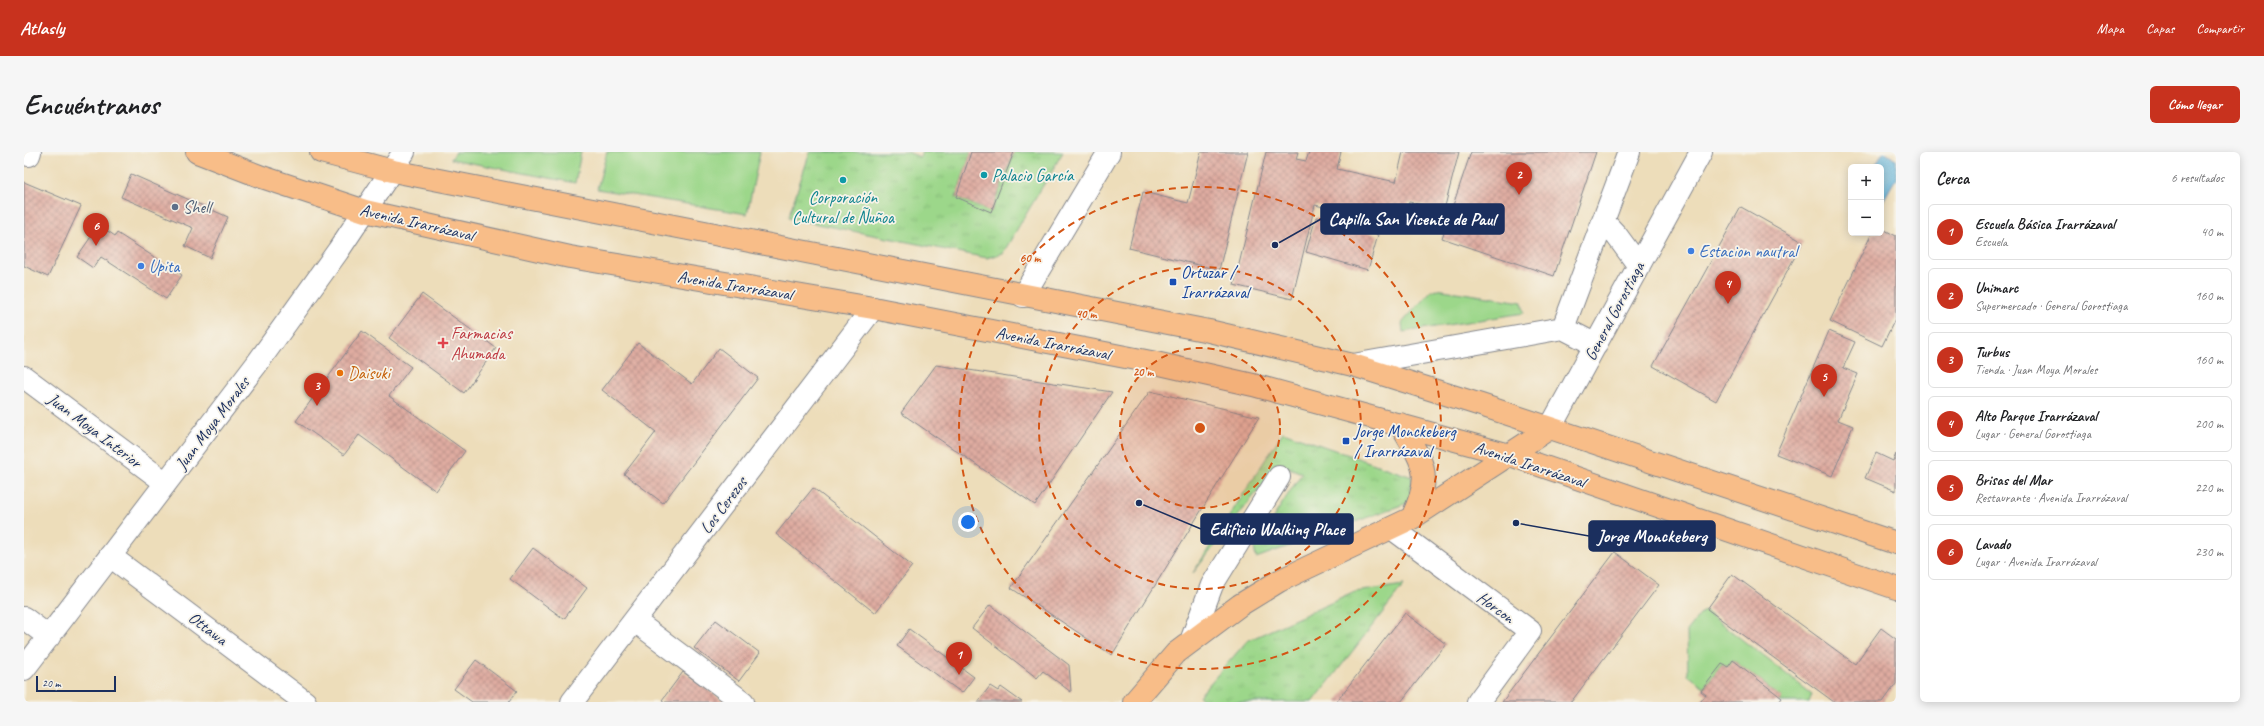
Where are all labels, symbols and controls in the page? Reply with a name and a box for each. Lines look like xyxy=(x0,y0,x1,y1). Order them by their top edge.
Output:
text: Atlasly xyxy=(20,16,64,40)
text: Mapa xyxy=(2097,20,2124,37)
text: Capas xyxy=(2146,20,2174,37)
text: Compartir xyxy=(2196,20,2244,37)
button: Cómo llegar xyxy=(2150,86,2240,123)
text: Encuéntranos xyxy=(24,87,159,122)
pin: 2 xyxy=(1506,162,1532,195)
map controls xyxy=(1848,164,1884,236)
button: + xyxy=(1848,164,1884,200)
place label: Palacio García xyxy=(992,165,1075,186)
text: Cerca xyxy=(1936,168,1969,189)
marker: Palacio García xyxy=(979,170,989,180)
text: 6 resultados xyxy=(2171,170,2224,186)
marker: Corporación Cultural de Ñuñoa xyxy=(838,175,848,185)
place label: Corporación Cultural de Ñuñoa xyxy=(792,187,895,228)
place label: Shell xyxy=(183,197,214,218)
street label: Avenida Irarrázaval xyxy=(358,199,479,246)
button: − xyxy=(1848,200,1884,236)
marker: Shell xyxy=(170,202,180,212)
callout: Capilla San Vicente de Paul xyxy=(1321,204,1504,234)
text: Capilla San Vicente de Paul xyxy=(1329,208,1499,230)
pin: 6 xyxy=(83,213,109,246)
text: Escuela Básica Irarrázaval xyxy=(1975,215,2115,234)
text: 1 xyxy=(1947,224,1953,240)
text: 40 m xyxy=(2201,224,2223,240)
text: Escuela xyxy=(1975,234,2007,250)
place label: Estacion nautral xyxy=(1699,241,1800,262)
marker: Estacion nautral xyxy=(1686,246,1696,256)
text: 60 m xyxy=(1020,250,1042,266)
place label: Upita xyxy=(149,256,181,277)
street label: General Gorostiaga xyxy=(1580,257,1650,364)
marker: Upita xyxy=(136,261,146,271)
place label: Ortuzar / Irarrázaval xyxy=(1181,262,1252,303)
street label: Avenida Irarrázaval xyxy=(676,266,797,305)
pin: 4 xyxy=(1715,271,1741,304)
marker: Ortuzar / Irarrázaval xyxy=(1168,277,1178,287)
text: Unimarc xyxy=(1975,279,2018,298)
text: 2 xyxy=(1947,288,1953,304)
text: 160 m xyxy=(2195,288,2223,304)
text: Supermercado · General Gorostiaga xyxy=(1975,298,2127,314)
text: 40 m xyxy=(1076,306,1097,322)
street label: Avenida Irarrázaval xyxy=(994,322,1115,365)
place label: Farmacias Ahumada xyxy=(451,323,514,364)
marker: Farmacias Ahumada xyxy=(438,338,448,348)
text: Turbus xyxy=(1975,343,2009,362)
text: 3 xyxy=(1947,352,1953,368)
text: 160 m xyxy=(2195,352,2223,368)
text: Tienda · Juan Moya Morales xyxy=(1975,362,2097,378)
place label: Daisuki xyxy=(348,363,392,384)
text: 20 m xyxy=(1133,364,1154,380)
pin: 5 xyxy=(1811,364,1837,397)
marker: Daisuki xyxy=(335,368,345,378)
street label: Juan Moya Morales xyxy=(170,372,255,475)
pin: 3 xyxy=(304,373,330,406)
street label: Juan Moya Interior xyxy=(43,388,147,474)
text: Alto Parque Irarrázaval xyxy=(1975,407,2097,426)
text: 4 xyxy=(1947,416,1953,432)
text: 200 m xyxy=(2195,416,2223,432)
centre of rings xyxy=(1193,421,1207,435)
place label: Jorge Monckeberg / Irarrázaval xyxy=(1353,421,1458,462)
text: Lugar · General Gorostiaga xyxy=(1975,426,2091,442)
marker: Jorge Monckeberg / Irarrázaval xyxy=(1341,436,1351,446)
street label: Avenida Irarrázaval xyxy=(1471,437,1591,493)
street label: Los Cerezos xyxy=(695,471,753,538)
text: Brisas del Mar xyxy=(1975,471,2052,490)
text: 5 xyxy=(1947,480,1953,496)
text: 220 m xyxy=(2195,480,2223,496)
text: Restaurante · Avenida Irarrázaval xyxy=(1975,490,2127,506)
your location xyxy=(958,512,978,532)
callout: Edificio Walking Place xyxy=(1201,514,1353,544)
text: Edificio Walking Place xyxy=(1210,518,1346,540)
callout: Jorge Monckeberg xyxy=(1589,521,1715,551)
text: Jorge Monckeberg xyxy=(1595,525,1709,547)
text: Lavado xyxy=(1975,535,2010,554)
text: 6 xyxy=(1947,544,1953,560)
text: 230 m xyxy=(2195,544,2223,560)
text: Lugar · Avenida Irarrázaval xyxy=(1975,554,2097,570)
street label: Horcon xyxy=(1473,587,1520,629)
street label: Ottawa xyxy=(184,607,232,650)
pin: 1 xyxy=(946,642,972,675)
scale bar xyxy=(36,674,116,693)
text: 20 m xyxy=(42,676,61,690)

